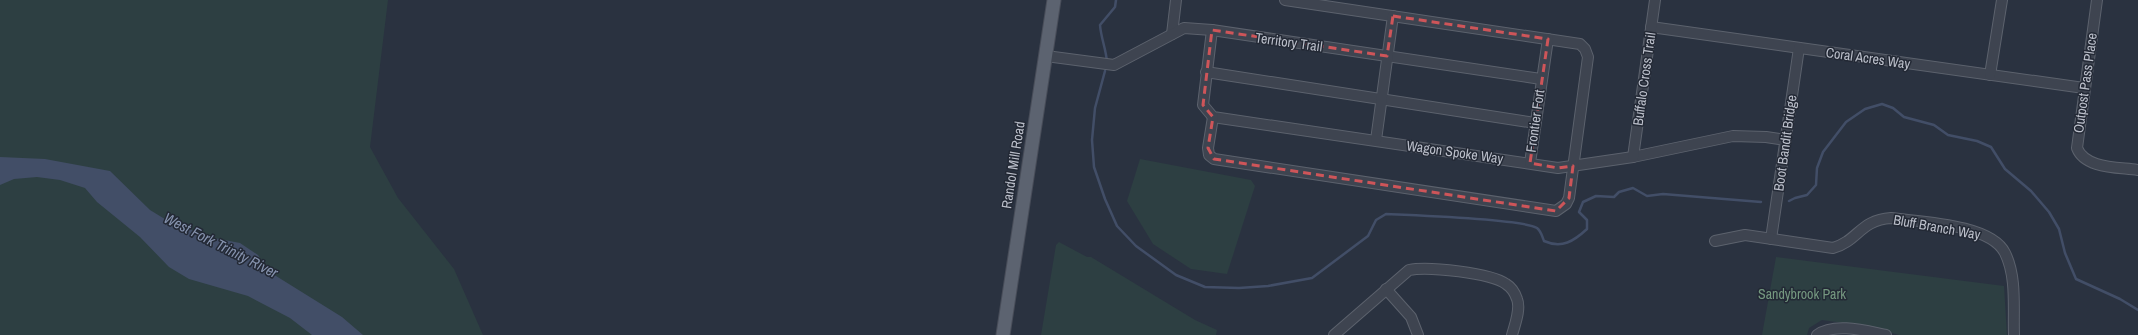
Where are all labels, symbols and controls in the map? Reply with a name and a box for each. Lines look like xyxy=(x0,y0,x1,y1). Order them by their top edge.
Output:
street label: Territory Trail xyxy=(1254,28,1324,56)
street label: Buffalo Cross Trail xyxy=(1629,31,1659,127)
street label: Outpost Pass Place xyxy=(2069,32,2101,134)
street label: Coral Acres Way xyxy=(1825,43,1912,73)
street label: Frontier Fort xyxy=(1522,88,1548,154)
street label: Boot Bandit Bridge xyxy=(1769,94,1801,192)
street label: Randol Mill Road xyxy=(997,120,1029,210)
street label: Wagon Spoke Way xyxy=(1406,136,1505,168)
water label: West Fork Trinity River xyxy=(160,207,283,283)
street label: Bluff Branch Way xyxy=(1892,210,1982,244)
park label: Sandybrook Park xyxy=(1758,285,1846,303)

